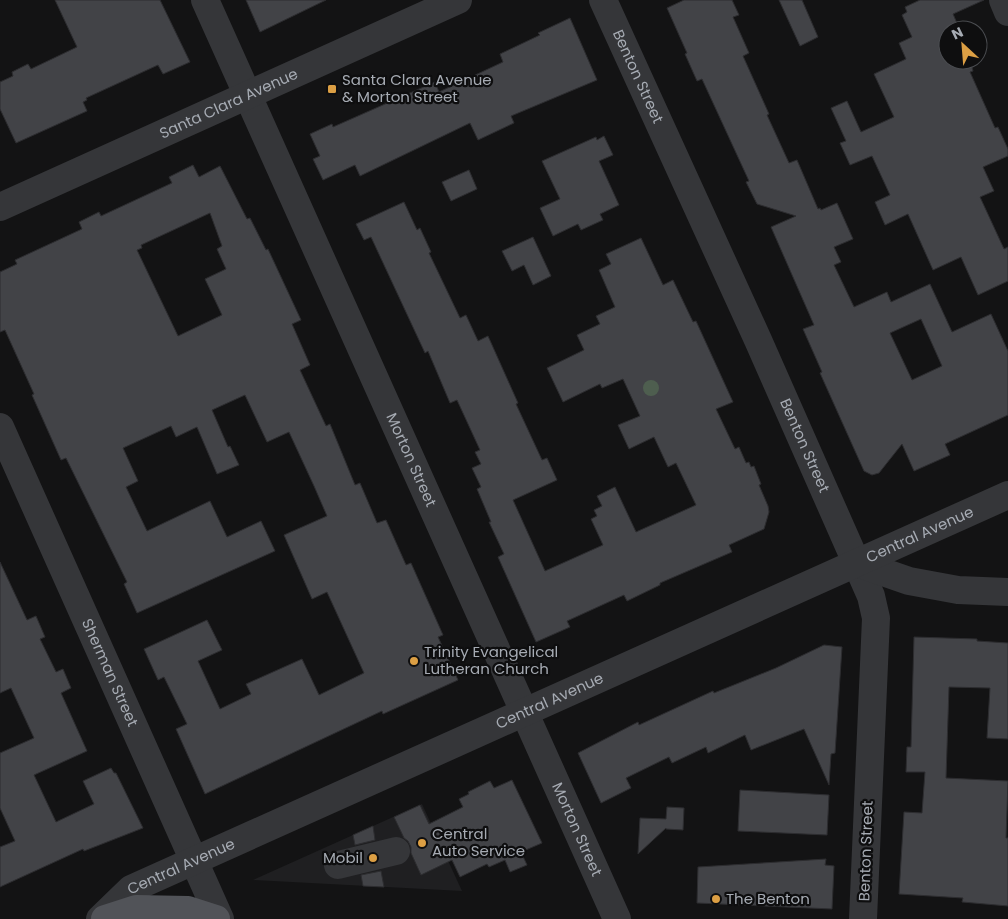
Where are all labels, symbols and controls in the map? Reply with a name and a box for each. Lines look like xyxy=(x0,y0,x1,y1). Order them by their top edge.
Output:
north arrow xyxy=(938,20,988,70)
text: N xyxy=(948,22,966,45)
street label: Benton Street xyxy=(608,26,669,126)
street label: Santa Clara Avenue xyxy=(156,63,301,144)
place label: Santa Clara Avenue & Morton Street xyxy=(342,69,492,107)
marker: Santa Clara Avenue & Morton Street xyxy=(326,83,338,95)
street label: Benton Street xyxy=(775,395,835,496)
street label: Morton Street xyxy=(381,409,442,510)
street label: Central Avenue xyxy=(863,501,977,567)
street label: Sherman Street xyxy=(77,615,144,730)
place label: Trinity Evangelical Lutheran Church xyxy=(424,641,558,679)
marker: Trinity Evangelical Lutheran Church xyxy=(408,655,420,667)
street label: Central Avenue xyxy=(492,667,606,734)
street label: Morton Street xyxy=(547,779,608,880)
street label: Benton Street xyxy=(853,800,878,902)
place label: Central Auto Service xyxy=(432,823,525,861)
street label: Central Avenue xyxy=(124,833,238,899)
marker: Central Auto Service xyxy=(416,837,428,849)
place label: Mobil xyxy=(323,847,363,868)
marker: Mobil xyxy=(367,852,379,864)
place label: The Benton xyxy=(726,888,810,909)
marker: The Benton xyxy=(710,893,722,905)

